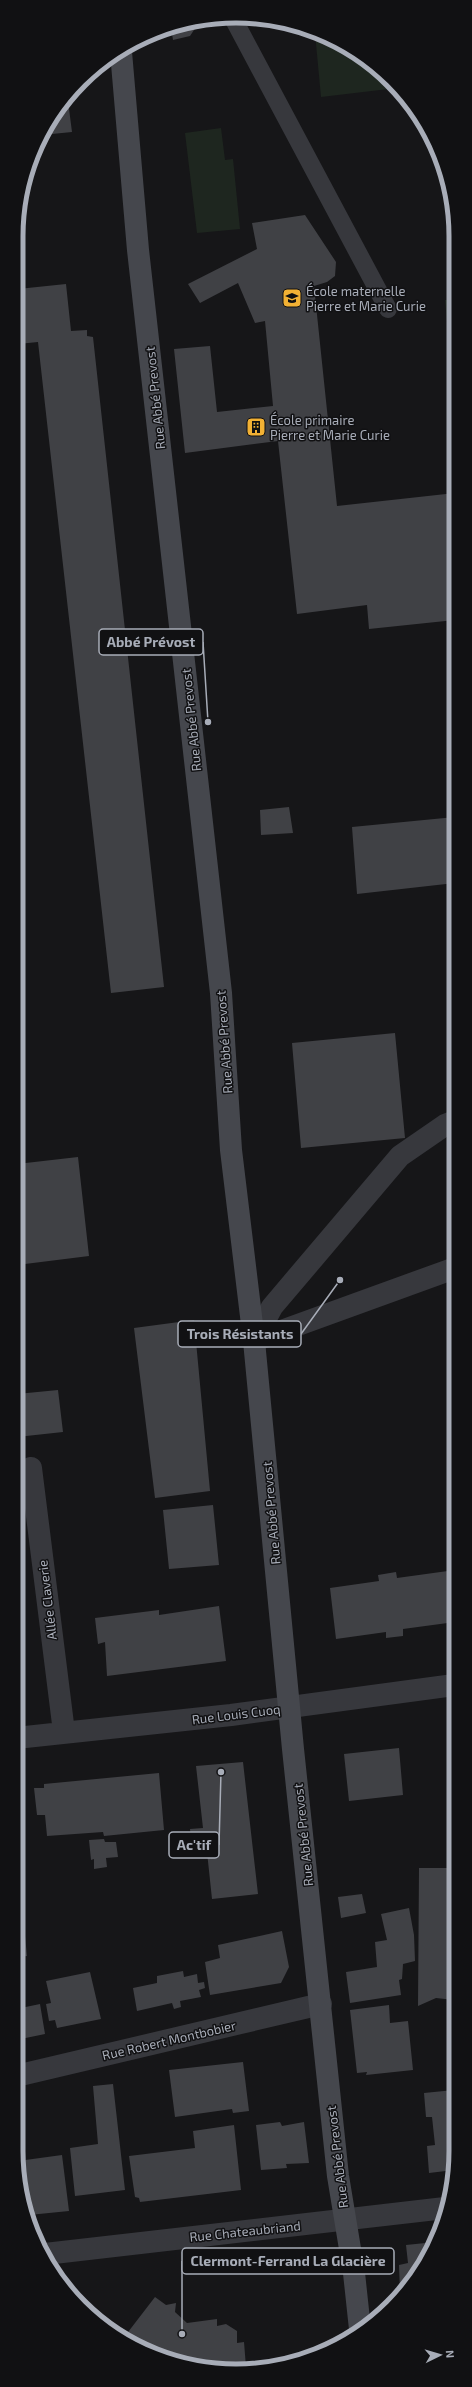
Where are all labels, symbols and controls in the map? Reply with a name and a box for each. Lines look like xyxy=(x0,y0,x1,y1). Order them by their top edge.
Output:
place label: École maternelle Pierre et Marie Curie xyxy=(306,282,426,314)
school or university icon: École maternelle Pierre et Marie Curie xyxy=(281,287,303,309)
street label: Rue Abbé Prevost xyxy=(142,346,168,450)
place label: École primaire Pierre et Marie Curie xyxy=(270,411,390,443)
building icon: École primaire Pierre et Marie Curie xyxy=(245,416,267,438)
callout: Abbé Prévost xyxy=(99,629,203,655)
text: Abbé Prévost xyxy=(107,633,195,650)
street label: Rue Abbé Prevost xyxy=(178,668,204,772)
street label: Rue Abbé Prevost xyxy=(212,990,236,1094)
callout: Trois Résistants xyxy=(178,1321,301,1347)
text: Trois Résistants xyxy=(187,1325,293,1342)
street label: Rue Abbé Prevost xyxy=(259,1461,283,1565)
street label: Allée Claverie xyxy=(34,1559,60,1641)
street label: Rue Louis Cuoq xyxy=(191,1701,281,1727)
street label: Rue Abbé Prevost xyxy=(290,1783,316,1887)
callout: Ac'tif xyxy=(169,1832,219,1858)
text: Ac'tif xyxy=(177,1836,212,1853)
street label: Rue Robert Montbobier xyxy=(100,2017,238,2063)
street label: Rue Abbé Prevost xyxy=(323,2105,351,2209)
street label: Rue Chateaubriand xyxy=(189,2217,301,2245)
callout: Clermont-Ferrand La Glacière xyxy=(182,2248,394,2274)
text: Clermont-Ferrand La Glacière xyxy=(190,2252,386,2269)
north arrow xyxy=(420,2335,460,2375)
text: N xyxy=(444,2350,457,2359)

